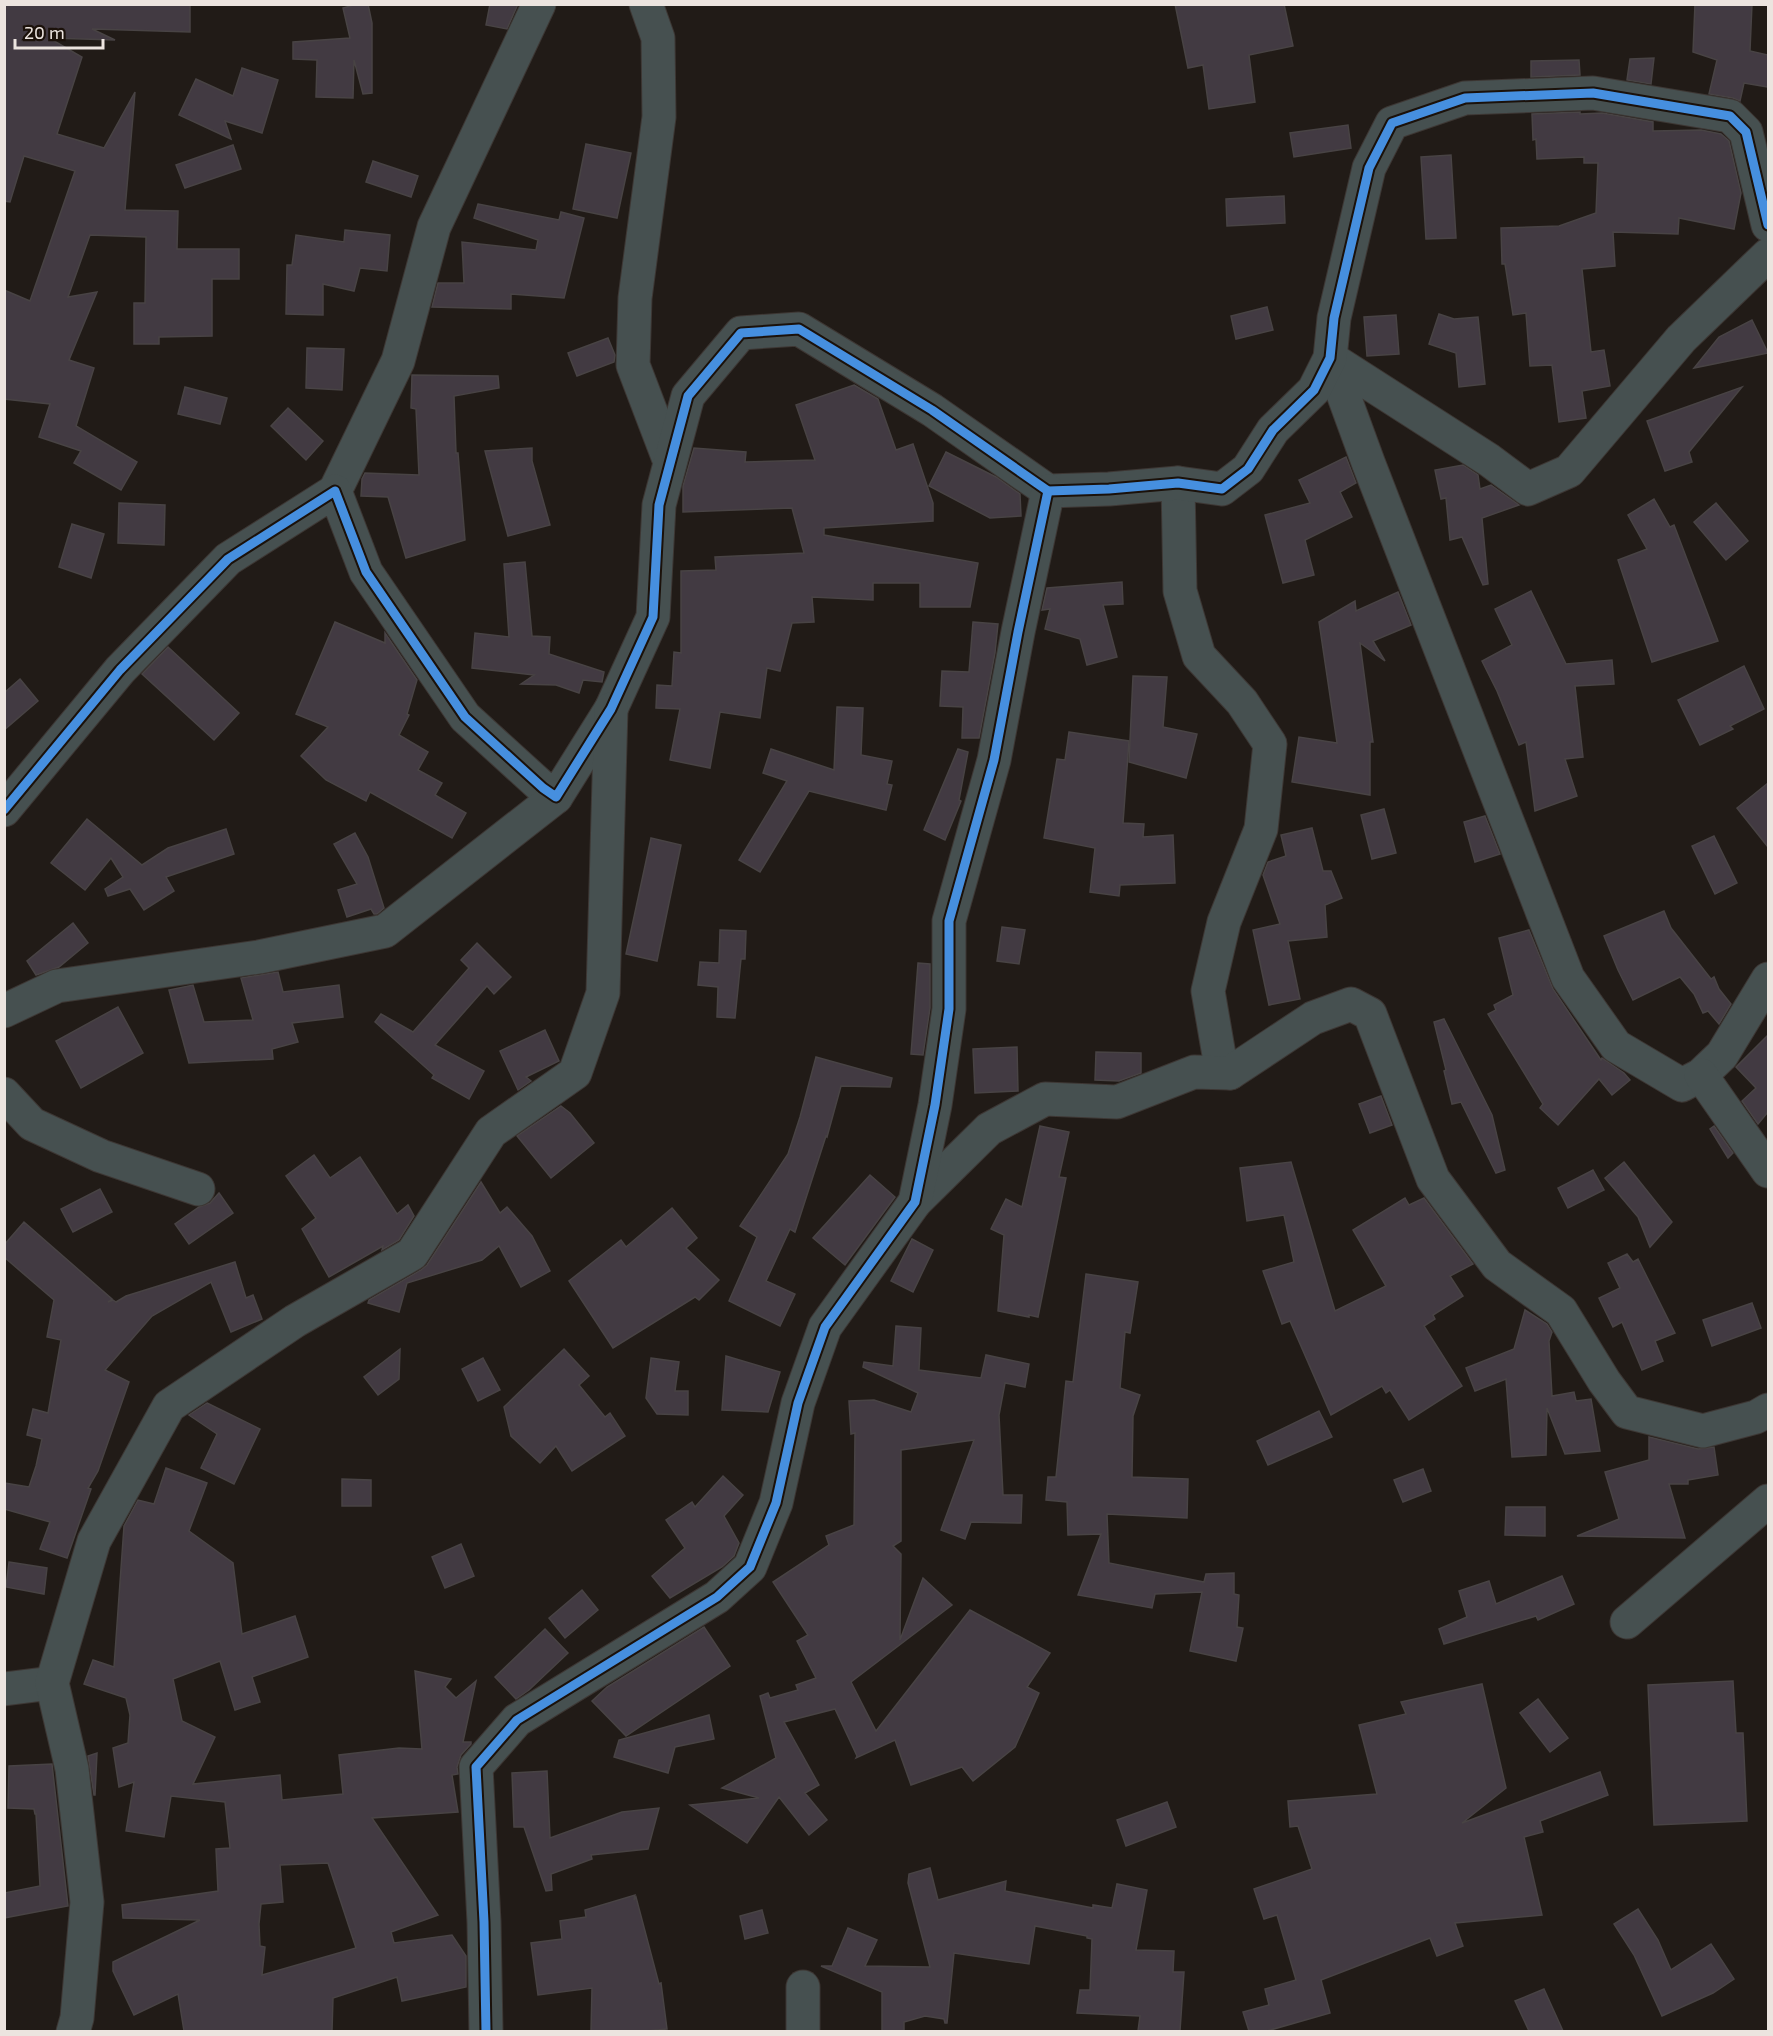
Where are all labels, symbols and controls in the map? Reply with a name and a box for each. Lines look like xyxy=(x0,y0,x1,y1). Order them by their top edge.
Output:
scale bar xyxy=(15,12,104,50)
text: 20 m xyxy=(24,21,65,43)

